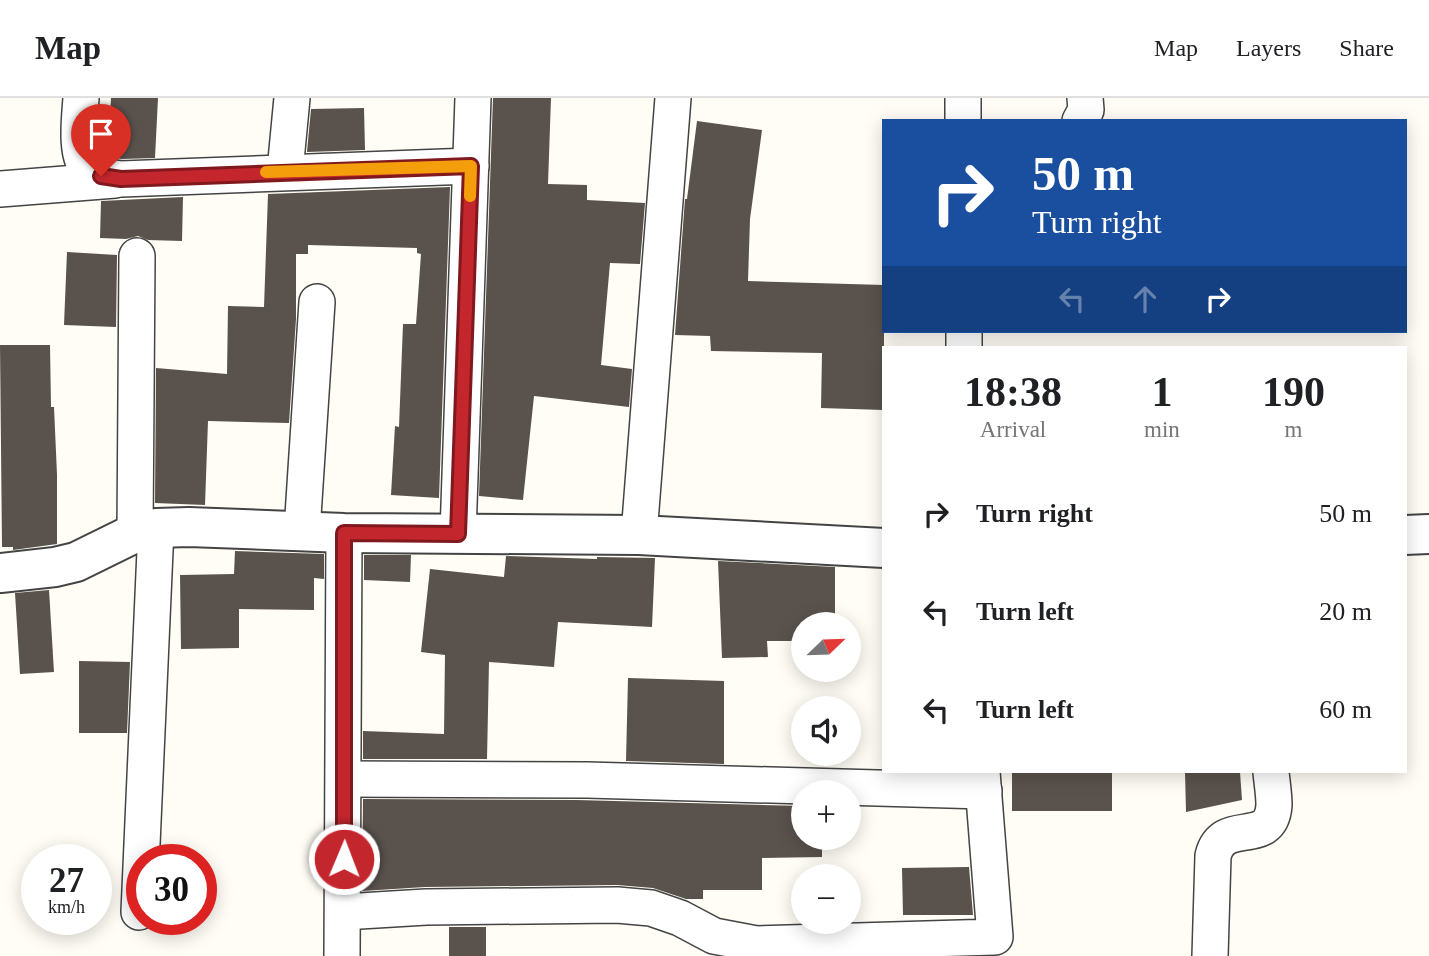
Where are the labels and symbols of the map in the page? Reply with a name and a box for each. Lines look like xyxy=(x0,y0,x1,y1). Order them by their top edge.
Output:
pin xyxy=(71,104,131,176)
north arrow xyxy=(791,612,861,682)
position arrow xyxy=(307,822,381,896)
speed limit sign: 30 xyxy=(126,844,217,935)

